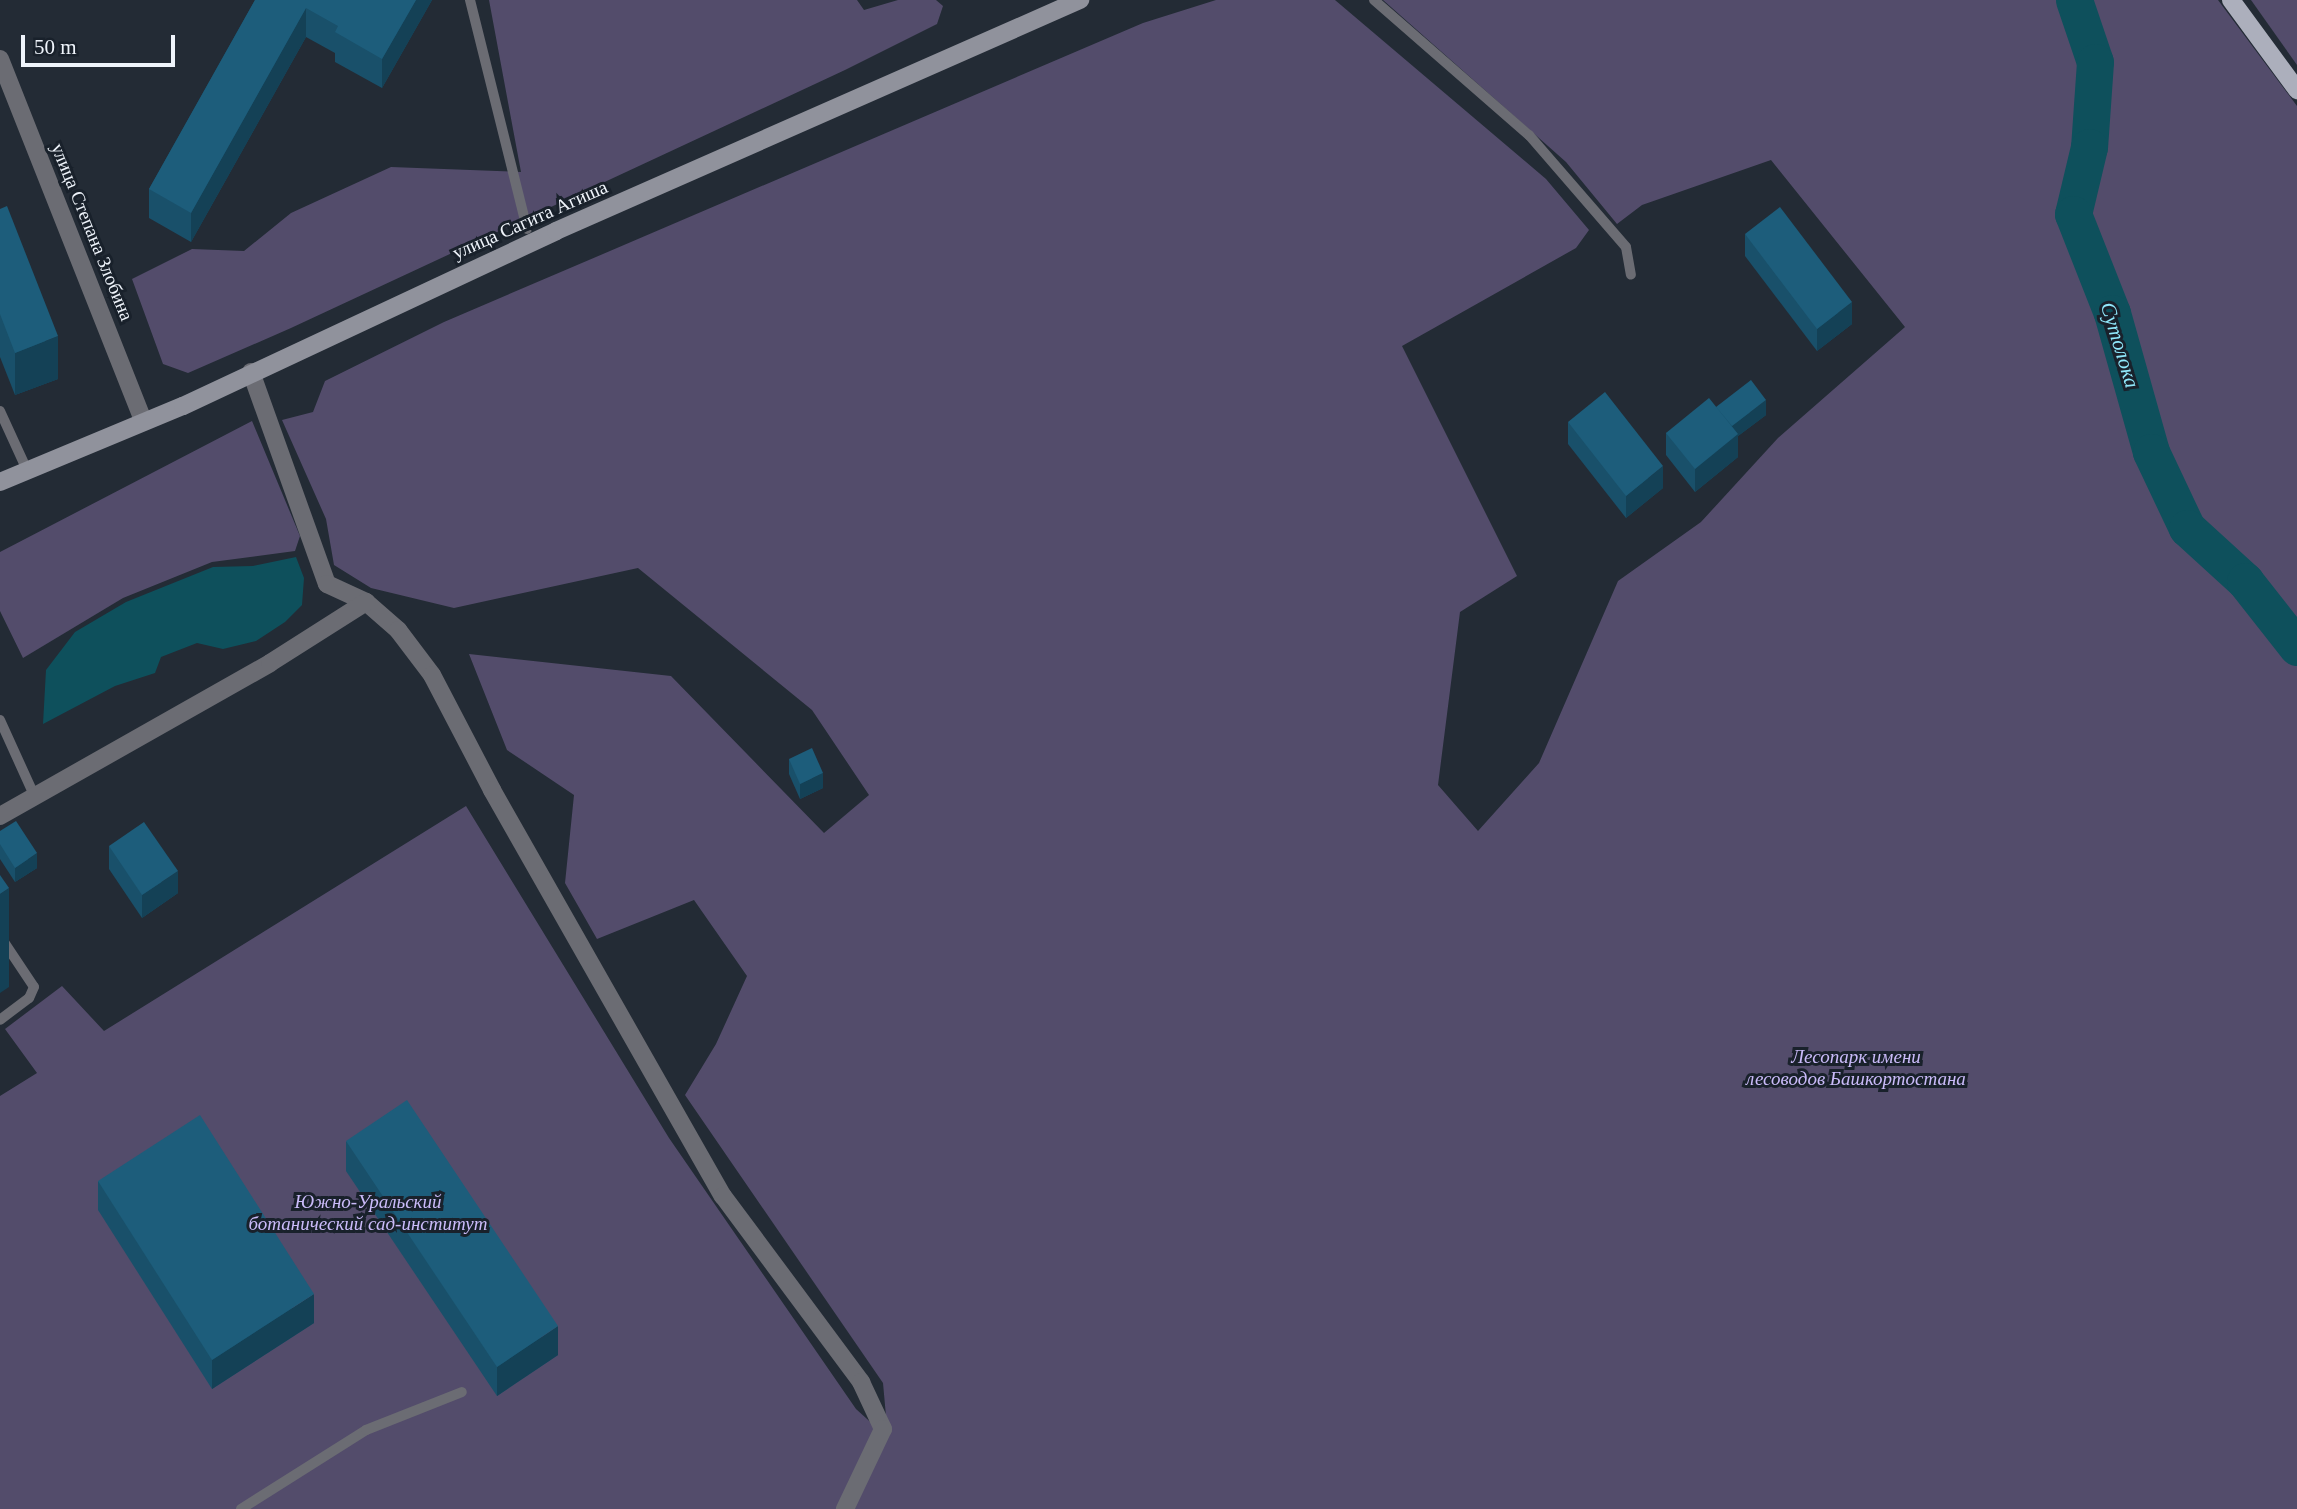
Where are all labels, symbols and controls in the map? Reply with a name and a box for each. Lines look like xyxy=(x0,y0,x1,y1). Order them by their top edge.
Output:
scale bar xyxy=(24,21,178,65)
text: 50 m xyxy=(34,35,77,59)
street label: улица Степана Злобина xyxy=(46,140,138,324)
street label: улица Сагита Агиша xyxy=(449,176,611,264)
water label: Сутолока xyxy=(2095,299,2145,391)
park label: Лесопарк имени лесоводов Башкортостана xyxy=(1746,1046,1966,1090)
park label: Южно-Уральский ботанический сад-институт xyxy=(249,1191,487,1235)

